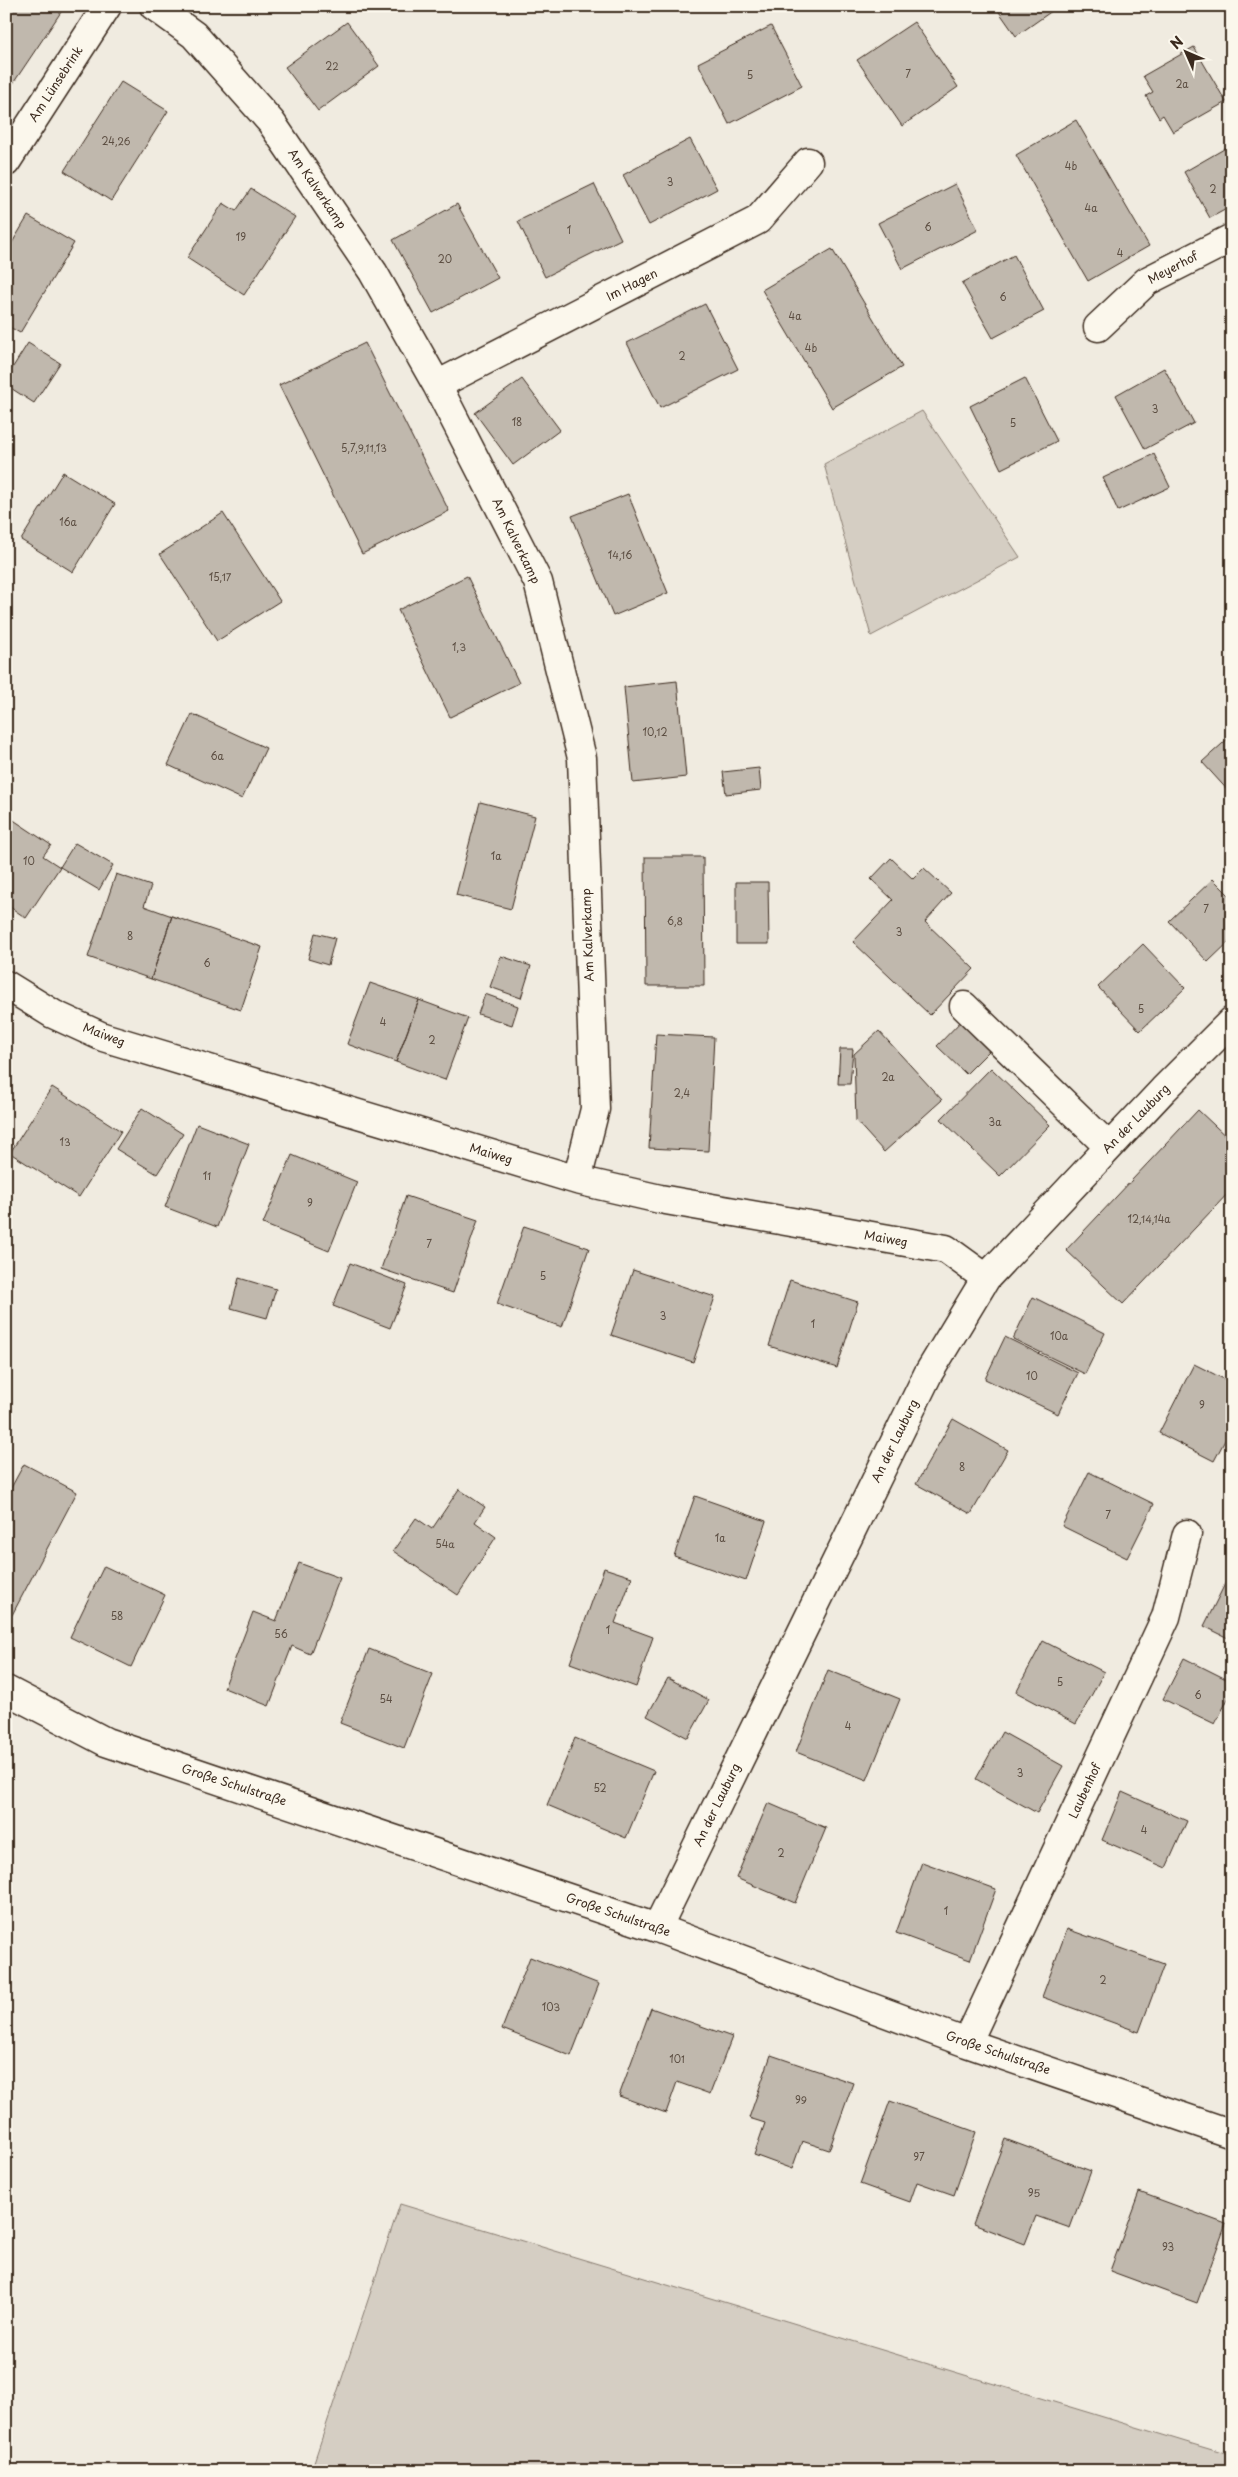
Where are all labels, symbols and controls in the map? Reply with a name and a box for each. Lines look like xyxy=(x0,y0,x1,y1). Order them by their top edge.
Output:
north arrow xyxy=(1160,28,1210,78)
text: N xyxy=(1165,31,1188,54)
street label: Am Lünsebrink xyxy=(24,42,87,125)
house number: 22 xyxy=(325,58,339,73)
house number: 7 xyxy=(905,66,911,81)
house number: 5 xyxy=(747,67,753,82)
house number: 2a xyxy=(1175,76,1189,91)
house number: 24,26 xyxy=(101,133,131,148)
street label: Am Kalverkamp xyxy=(284,145,351,232)
house number: 4b xyxy=(1065,158,1077,173)
house number: 3 xyxy=(667,174,673,189)
house number: 2 xyxy=(1209,181,1217,196)
house number: 4a xyxy=(1085,200,1098,215)
house number: 6 xyxy=(924,219,932,234)
house number: 1 xyxy=(567,222,571,237)
house number: 19 xyxy=(236,229,246,244)
house number: 4 xyxy=(1117,245,1124,260)
street label: Meyerhof xyxy=(1144,246,1202,288)
house number: 20 xyxy=(438,251,452,266)
street label: Im Hagen xyxy=(603,264,660,305)
house number: 6 xyxy=(999,289,1007,304)
house number: 4a xyxy=(789,308,802,323)
house number: 4b xyxy=(805,340,817,355)
house number: 2 xyxy=(678,348,686,363)
house number: 3 xyxy=(1152,401,1158,416)
house number: 18 xyxy=(512,414,522,429)
house number: 5 xyxy=(1010,415,1016,430)
house number: 5,7,9,11,13 xyxy=(341,440,387,455)
street label: Am Kalverkamp xyxy=(488,495,545,587)
house number: 16a xyxy=(59,514,78,529)
house number: 14,16 xyxy=(608,547,632,562)
house number: 15,17 xyxy=(209,569,232,584)
house number: 1,3 xyxy=(452,639,466,654)
house number: 10,12 xyxy=(642,724,668,739)
house number: 6a xyxy=(210,748,224,763)
house number: 1a xyxy=(491,848,502,863)
house number: 10 xyxy=(23,853,35,868)
street label: Am Kalverkamp xyxy=(576,888,598,982)
house number: 7 xyxy=(1203,901,1209,916)
house number: 6,8 xyxy=(667,913,683,928)
house number: 3 xyxy=(896,924,902,939)
house number: 8 xyxy=(127,928,133,943)
house number: 6 xyxy=(203,955,211,970)
house number: 5 xyxy=(1138,1001,1144,1016)
house number: 4 xyxy=(380,1014,387,1029)
street label: Maiweg xyxy=(81,1018,128,1050)
house number: 2 xyxy=(428,1032,436,1047)
house number: 2a xyxy=(881,1069,895,1084)
street label: An der Lauburg xyxy=(1097,1079,1173,1157)
house number: 2,4 xyxy=(674,1085,691,1100)
house number: 3a xyxy=(989,1114,1002,1129)
house number: 13 xyxy=(59,1134,71,1149)
street label: Maiweg xyxy=(468,1138,515,1168)
house number: 11 xyxy=(203,1168,211,1183)
house number: 9 xyxy=(307,1195,313,1210)
house number: 12,14,14a xyxy=(1127,1211,1171,1226)
street label: Maiweg xyxy=(863,1225,909,1251)
house number: 7 xyxy=(426,1236,432,1251)
house number: 5 xyxy=(540,1268,546,1283)
house number: 3 xyxy=(660,1308,666,1323)
house number: 1 xyxy=(811,1316,815,1331)
house number: 10a xyxy=(1050,1328,1069,1343)
house number: 10 xyxy=(1026,1368,1038,1383)
street label: An der Lauburg xyxy=(866,1396,922,1485)
house number: 9 xyxy=(1199,1397,1205,1412)
house number: 8 xyxy=(959,1459,965,1474)
house number: 7 xyxy=(1105,1507,1111,1522)
house number: 1a xyxy=(715,1530,726,1545)
house number: 54a xyxy=(435,1536,455,1551)
house number: 58 xyxy=(111,1608,123,1623)
house number: 1 xyxy=(606,1622,610,1637)
house number: 56 xyxy=(274,1626,288,1641)
house number: 5 xyxy=(1057,1674,1063,1689)
house number: 6 xyxy=(1194,1687,1202,1702)
house number: 54 xyxy=(379,1691,393,1706)
house number: 4 xyxy=(845,1718,852,1733)
street label: Große Schulstraße xyxy=(179,1759,289,1810)
street label: Laubenhof xyxy=(1063,1759,1105,1821)
street label: An der Lauburg xyxy=(688,1760,744,1849)
house number: 3 xyxy=(1017,1765,1023,1780)
house number: 52 xyxy=(593,1780,607,1795)
house number: 4 xyxy=(1141,1822,1148,1837)
house number: 2 xyxy=(777,1845,785,1860)
street label: Große Schulstraße xyxy=(564,1888,673,1940)
house number: 1 xyxy=(944,1903,948,1918)
house number: 2 xyxy=(1099,1972,1107,1987)
house number: 103 xyxy=(542,1999,560,2014)
street label: Große Schulstraße xyxy=(944,2026,1053,2078)
house number: 101 xyxy=(669,2051,685,2066)
house number: 99 xyxy=(795,2092,807,2107)
house number: 97 xyxy=(913,2149,925,2164)
house number: 95 xyxy=(1028,2185,1040,2200)
house number: 93 xyxy=(1162,2239,1174,2254)

